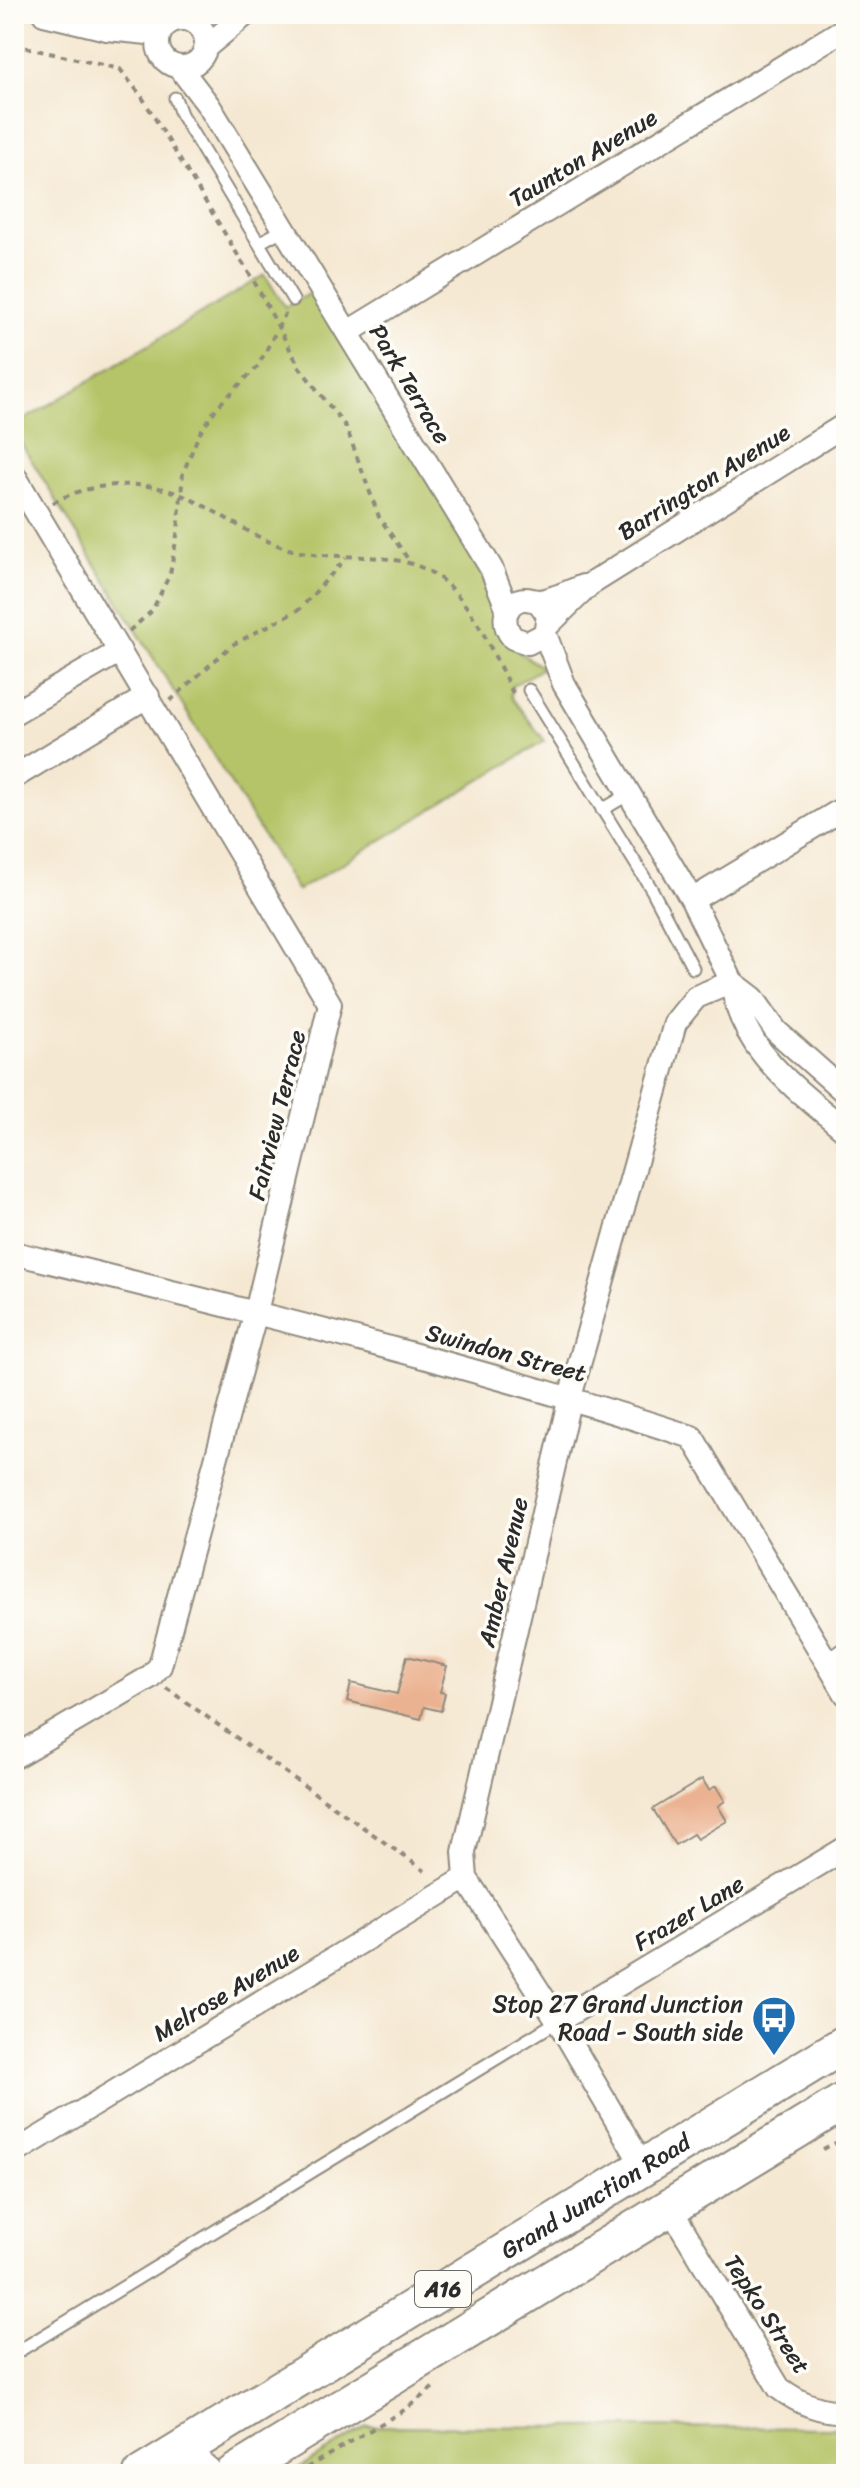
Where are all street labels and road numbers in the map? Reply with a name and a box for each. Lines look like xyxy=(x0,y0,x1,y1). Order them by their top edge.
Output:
street label: Taunton Avenue xyxy=(500,97,666,219)
street label: Park Terrace xyxy=(357,316,463,452)
street label: Barrington Avenue xyxy=(609,412,799,552)
street label: Fairview Terrace xyxy=(236,1025,318,1205)
street label: Swindon Street xyxy=(421,1311,591,1395)
street label: Amber Avenue xyxy=(465,1493,541,1652)
street label: Frazer Lane xyxy=(625,1863,753,1963)
street label: Melrose Avenue xyxy=(144,1932,308,2054)
street label: Grand Junction Road xyxy=(492,2121,700,2271)
street label: Tepko Street xyxy=(712,2245,822,2383)
road number: A16 xyxy=(415,2271,471,2307)

